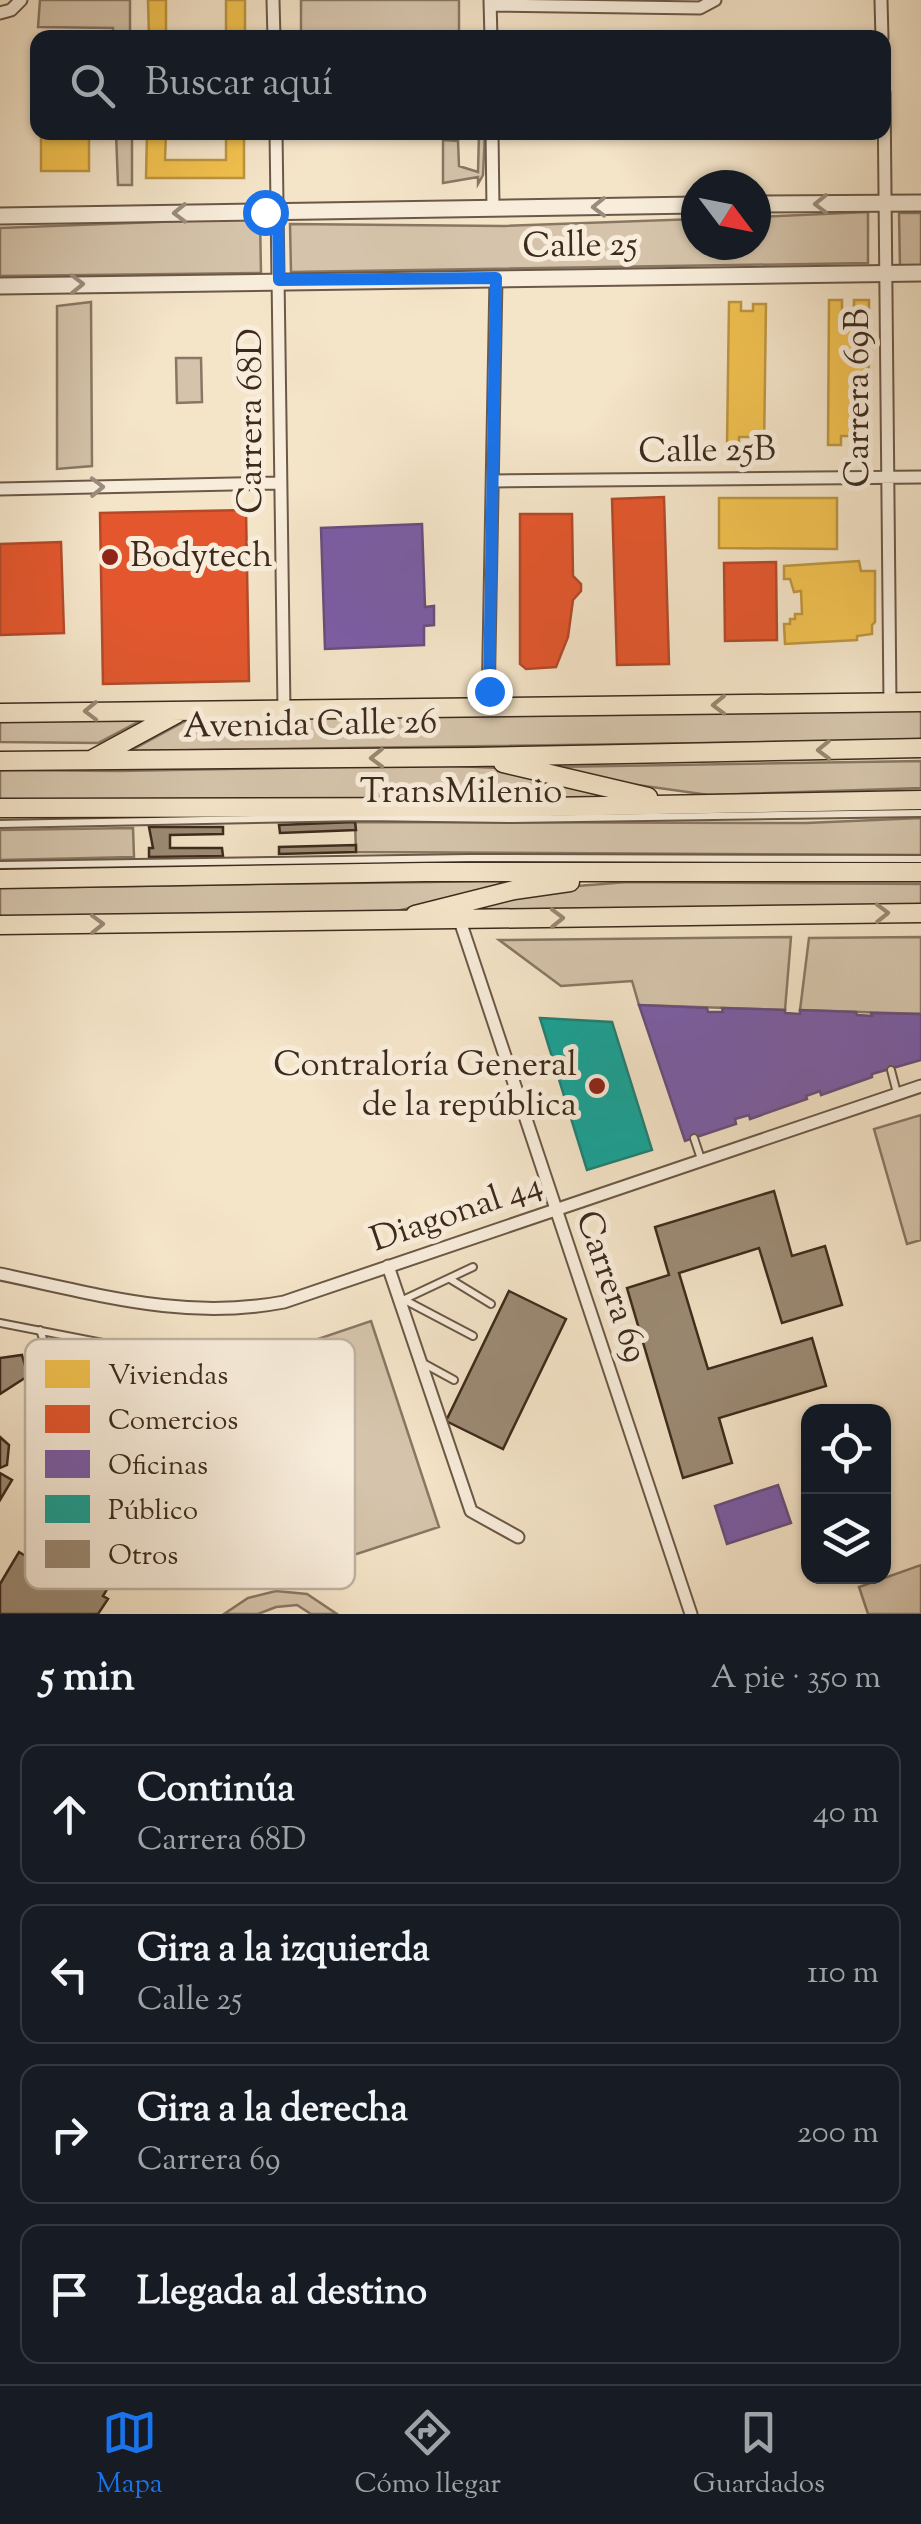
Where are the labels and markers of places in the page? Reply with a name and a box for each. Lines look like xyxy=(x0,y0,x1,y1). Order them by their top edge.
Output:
place label: Bodytech xyxy=(130,532,273,583)
marker: Bodytech xyxy=(99,546,121,568)
place label: Contraloría General de la república xyxy=(273,1041,577,1132)
marker: Contraloría General de la república xyxy=(586,1075,608,1097)

